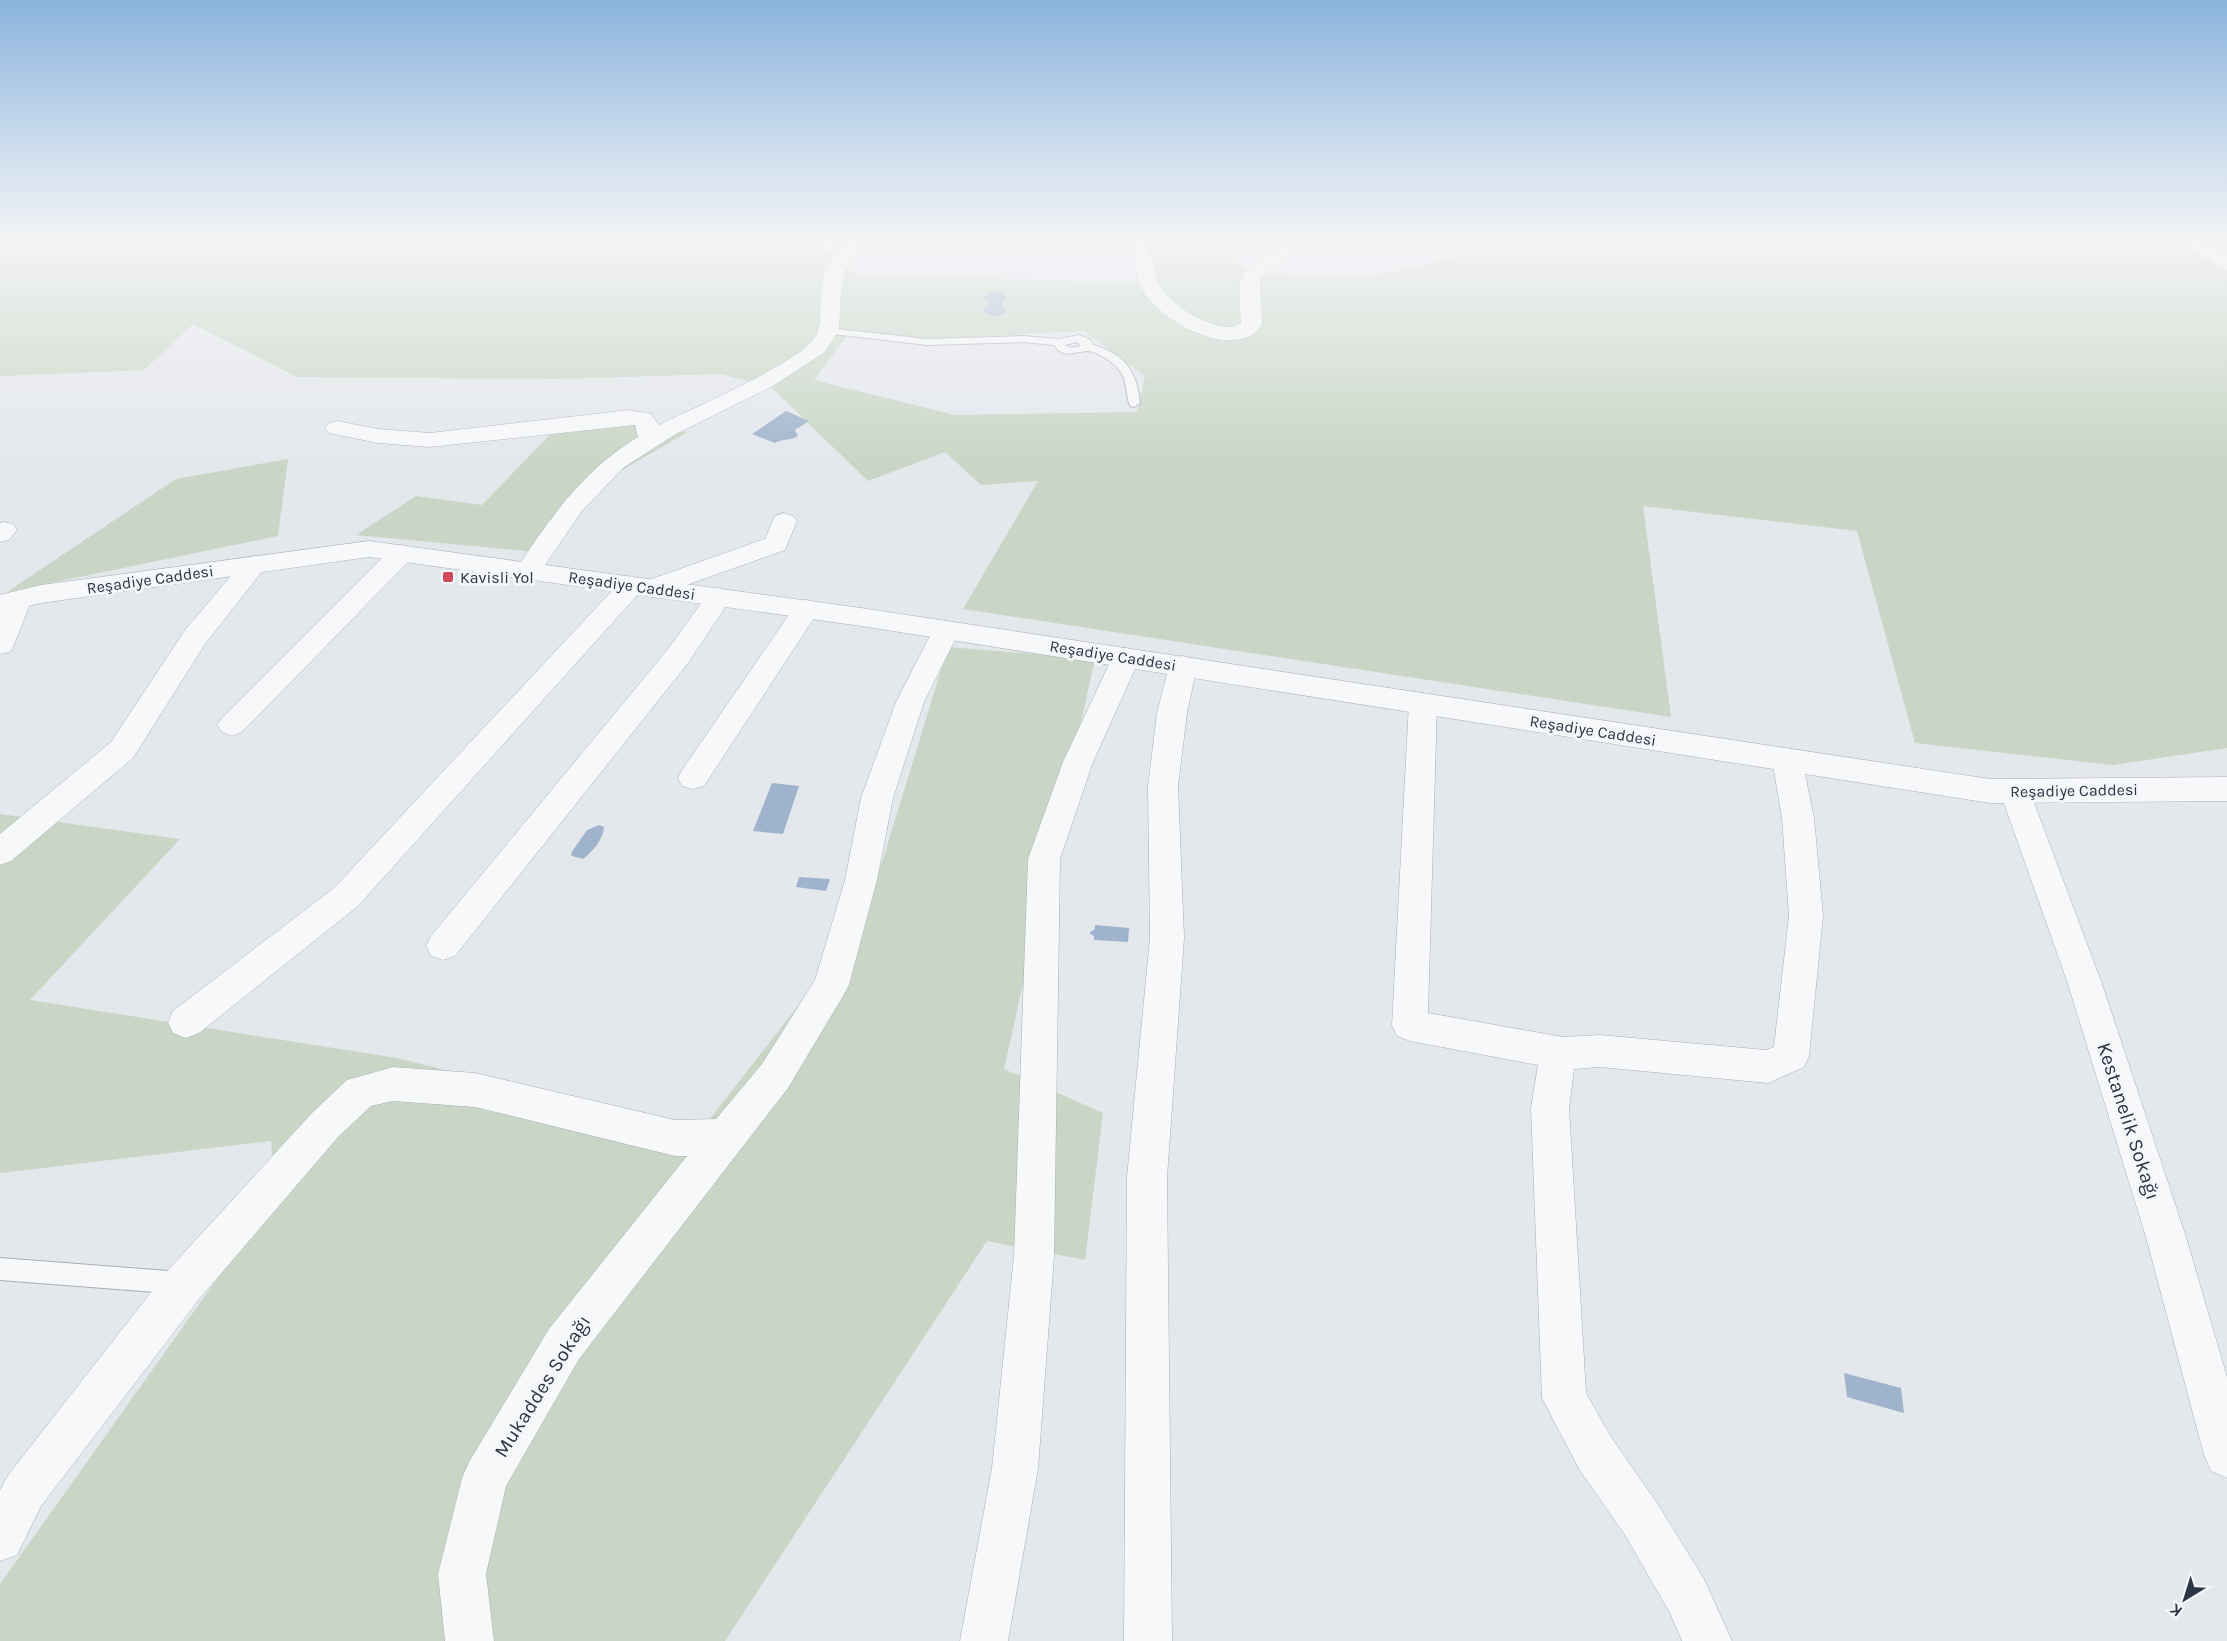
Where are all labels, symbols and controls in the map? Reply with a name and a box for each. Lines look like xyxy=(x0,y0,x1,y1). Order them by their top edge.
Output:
street label: Reşadiye Caddesi xyxy=(85,561,215,598)
street label: Reşadiye Caddesi xyxy=(567,567,697,604)
place label: Kavisli Yol xyxy=(460,568,534,587)
marker: Kavisli Yol xyxy=(441,570,455,584)
street label: Reşadiye Caddesi xyxy=(1048,636,1178,675)
street label: Reşadiye Caddesi xyxy=(1528,711,1658,750)
street label: Reşadiye Caddesi xyxy=(2010,780,2138,801)
street label: Kestanelik Sokağı xyxy=(2092,1040,2165,1203)
street label: Mukaddes Sokağı xyxy=(489,1311,595,1462)
north arrow xyxy=(2155,1569,2215,1629)
text: K xyxy=(2166,1599,2186,1621)

